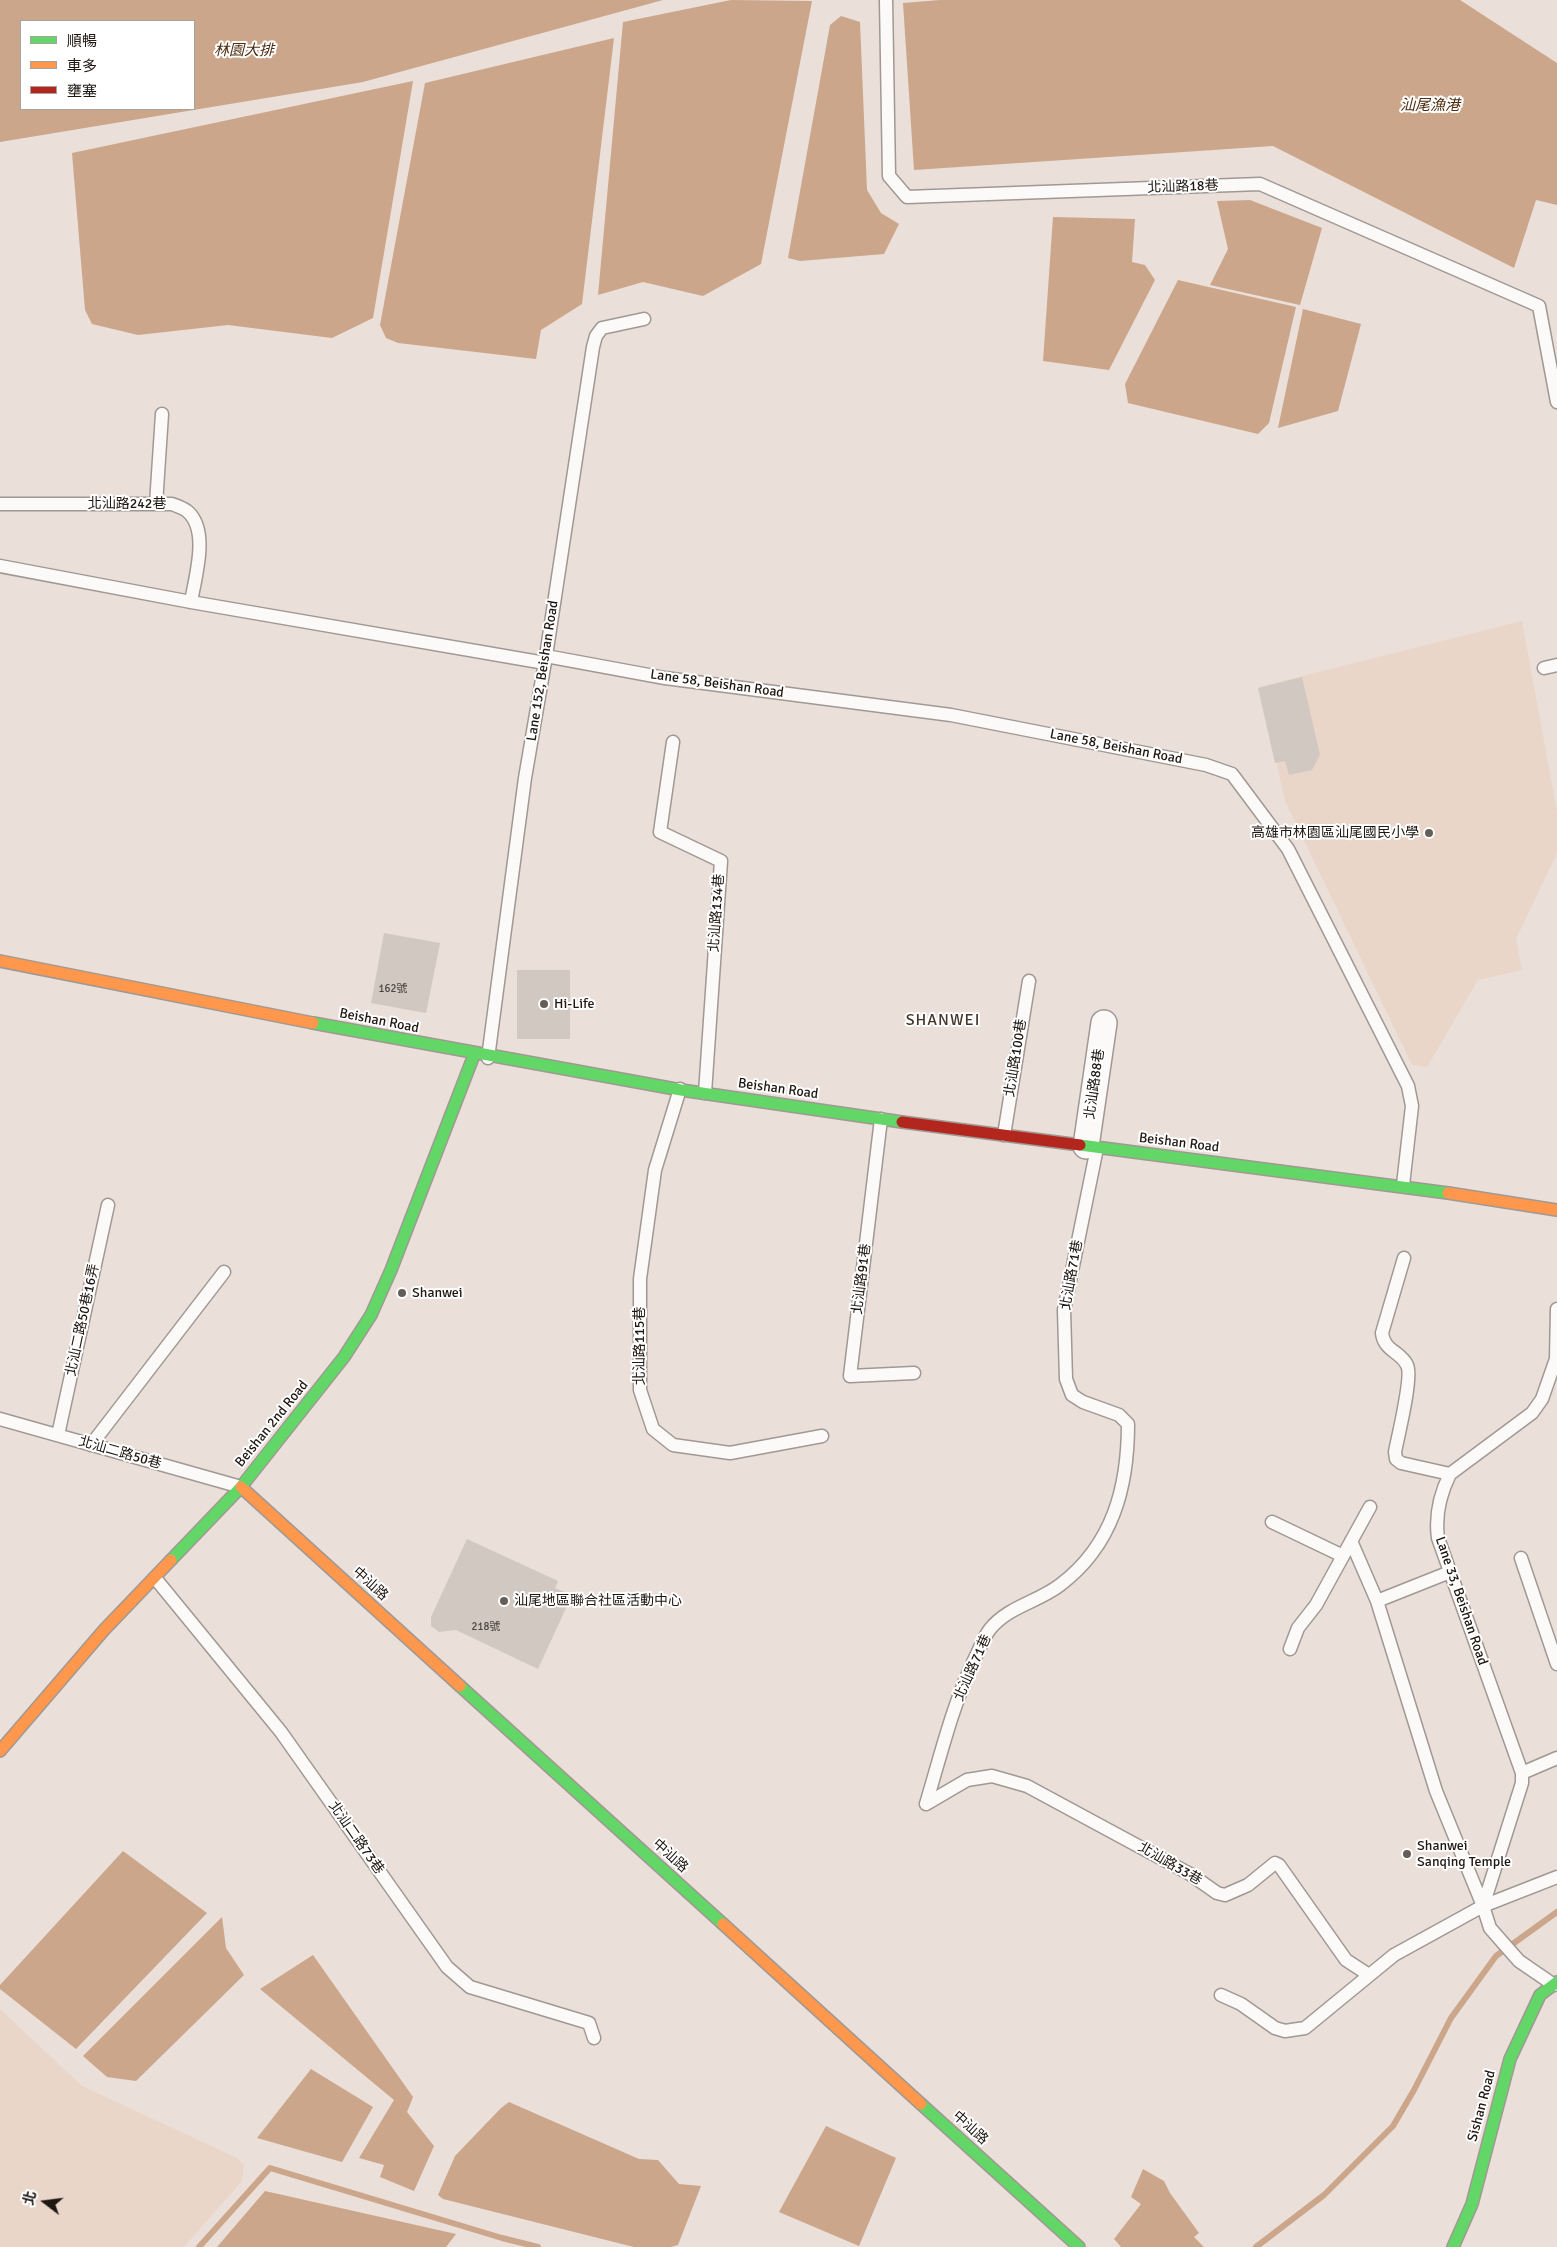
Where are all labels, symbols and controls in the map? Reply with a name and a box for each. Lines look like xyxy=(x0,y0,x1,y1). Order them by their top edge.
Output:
legend xyxy=(20,20,195,110)
text: 順暢 xyxy=(67,32,97,50)
water label: 林園大排 xyxy=(214,42,274,60)
text: 車多 xyxy=(67,57,97,75)
text: 壅塞 xyxy=(67,82,97,100)
water label: 汕尾漁港 xyxy=(1400,97,1460,115)
street label: 北汕路18巷 xyxy=(1147,177,1219,197)
street label: 北汕路242巷 xyxy=(88,496,166,512)
street label: Lane 152, Beishan Road xyxy=(524,599,562,743)
street label: Lane 58, Beishan Road xyxy=(649,666,785,702)
street label: Lane 58, Beishan Road xyxy=(1048,726,1184,768)
place label: 高雄市林園區汕尾國民小學 xyxy=(1251,825,1419,841)
marker: 高雄市林園區汕尾國民小學 xyxy=(1423,827,1435,839)
street label: 北汕路134巷 xyxy=(706,873,728,953)
house number: 162號 xyxy=(379,982,407,996)
place label: Hi-Life xyxy=(554,996,594,1012)
marker: Hi-Life xyxy=(538,998,550,1010)
street label: Beishan Road xyxy=(338,1005,420,1037)
district label: SHANWEI xyxy=(905,1011,981,1031)
street label: 北汕路100巷 xyxy=(1002,1018,1030,1098)
street label: 北汕路88巷 xyxy=(1082,1048,1108,1120)
street label: Beishan Road xyxy=(737,1075,819,1103)
street label: Beishan Road xyxy=(1138,1130,1220,1156)
street label: 北汕路71巷 xyxy=(1058,1239,1086,1311)
street label: 北汕路91巷 xyxy=(849,1243,875,1315)
street label: 北汕二路50巷16弄 xyxy=(63,1262,103,1378)
place label: Shanwei xyxy=(412,1285,463,1301)
marker: Shanwei xyxy=(396,1287,408,1299)
street label: 北汕路115巷 xyxy=(632,1307,648,1385)
street label: Beishan 2nd Road xyxy=(232,1377,312,1471)
street label: 北汕二路50巷 xyxy=(77,1433,163,1473)
street label: Lane 33, Beishan Road xyxy=(1431,1535,1491,1667)
street label: 中汕路 xyxy=(349,1564,391,1604)
place label: 汕尾地區聯合社區活動中心 xyxy=(514,1593,682,1609)
marker: 汕尾地區聯合社區活動中心 xyxy=(498,1595,510,1607)
house number: 218號 xyxy=(472,1620,500,1634)
street label: 北汕路71巷 xyxy=(951,1632,995,1704)
street label: 北汕二路73巷 xyxy=(325,1798,387,1878)
street label: 中汕路 xyxy=(649,1836,691,1876)
place label: Shanwei Sanqing Temple xyxy=(1417,1838,1511,1870)
street label: 北汕路33巷 xyxy=(1135,1839,1205,1889)
marker: Shanwei Sanqing Temple xyxy=(1401,1848,1413,1860)
street label: Sishan Road xyxy=(1464,2069,1500,2143)
street label: 中汕路 xyxy=(949,2108,991,2148)
north arrow xyxy=(20,2177,70,2227)
text: 北 xyxy=(20,2189,40,2207)

